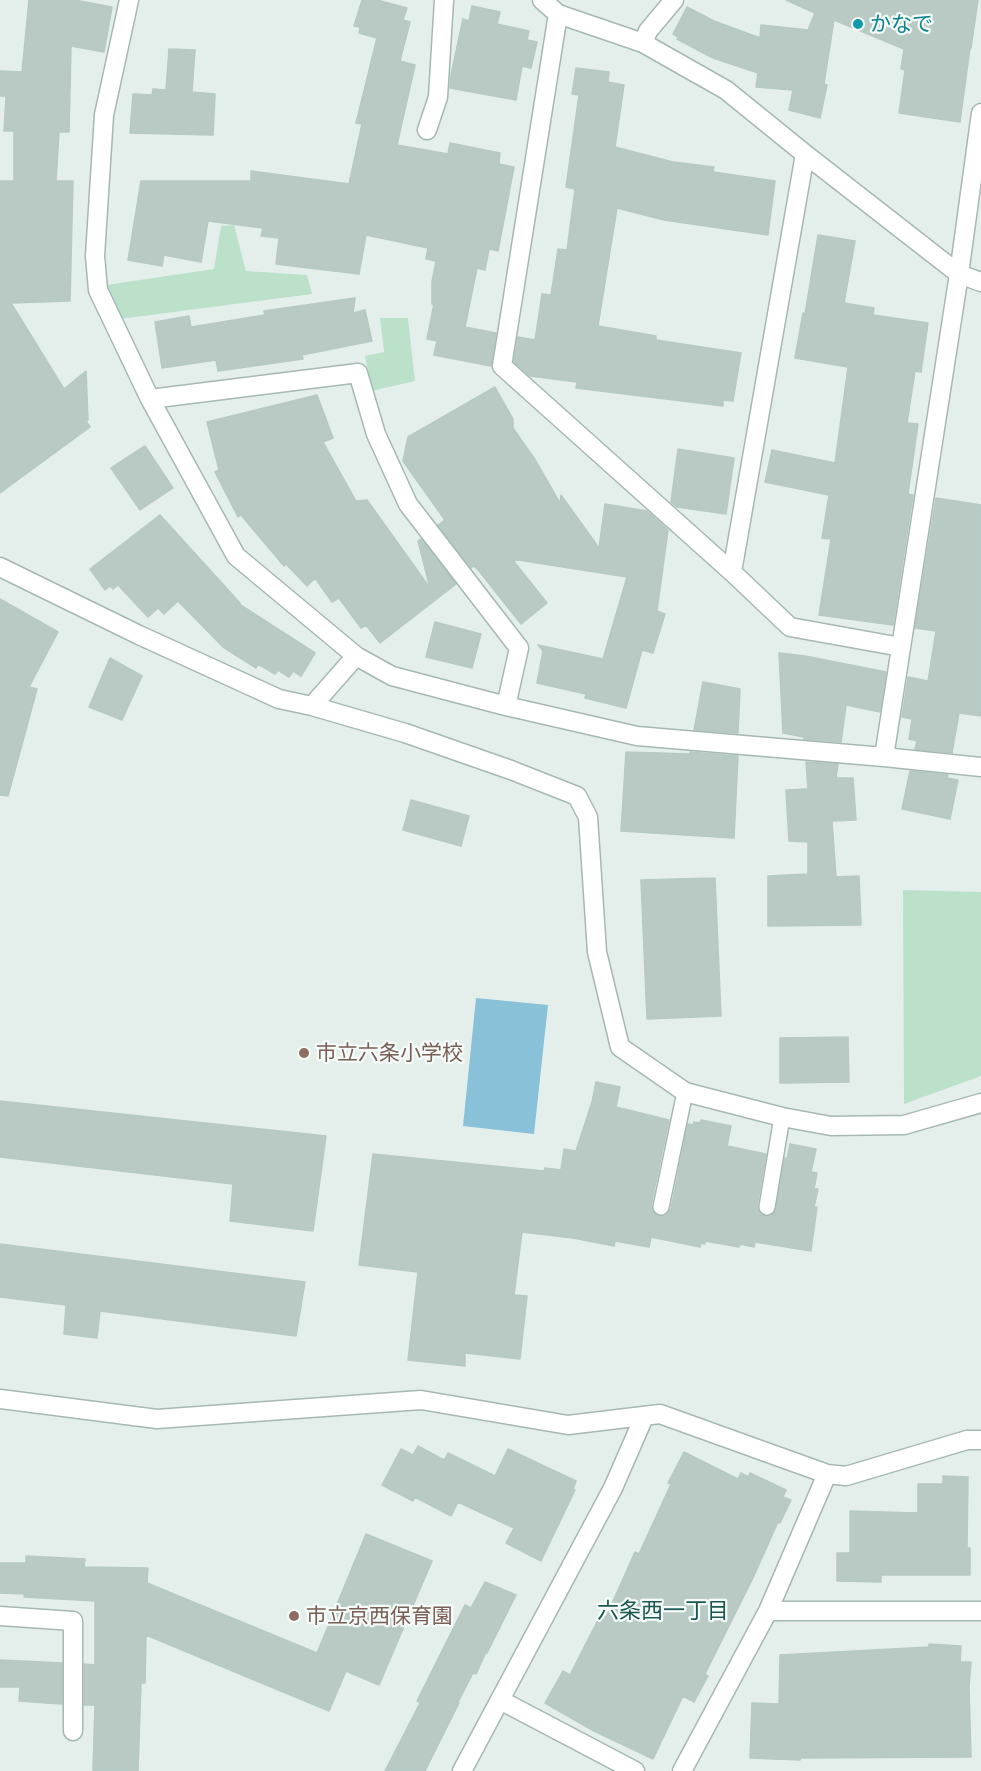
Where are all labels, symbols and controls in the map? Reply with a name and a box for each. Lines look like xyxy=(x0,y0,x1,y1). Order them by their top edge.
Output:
place label: かなで xyxy=(870,11,933,37)
marker: かなで xyxy=(851,17,865,31)
place label: 市立六条小学校 xyxy=(316,1040,463,1066)
marker: 市立六条小学校 xyxy=(297,1046,311,1060)
district label: 六条西一丁目 xyxy=(597,1598,729,1624)
place label: 市立京西保育園 xyxy=(306,1603,453,1629)
marker: 市立京西保育園 xyxy=(287,1609,301,1623)

